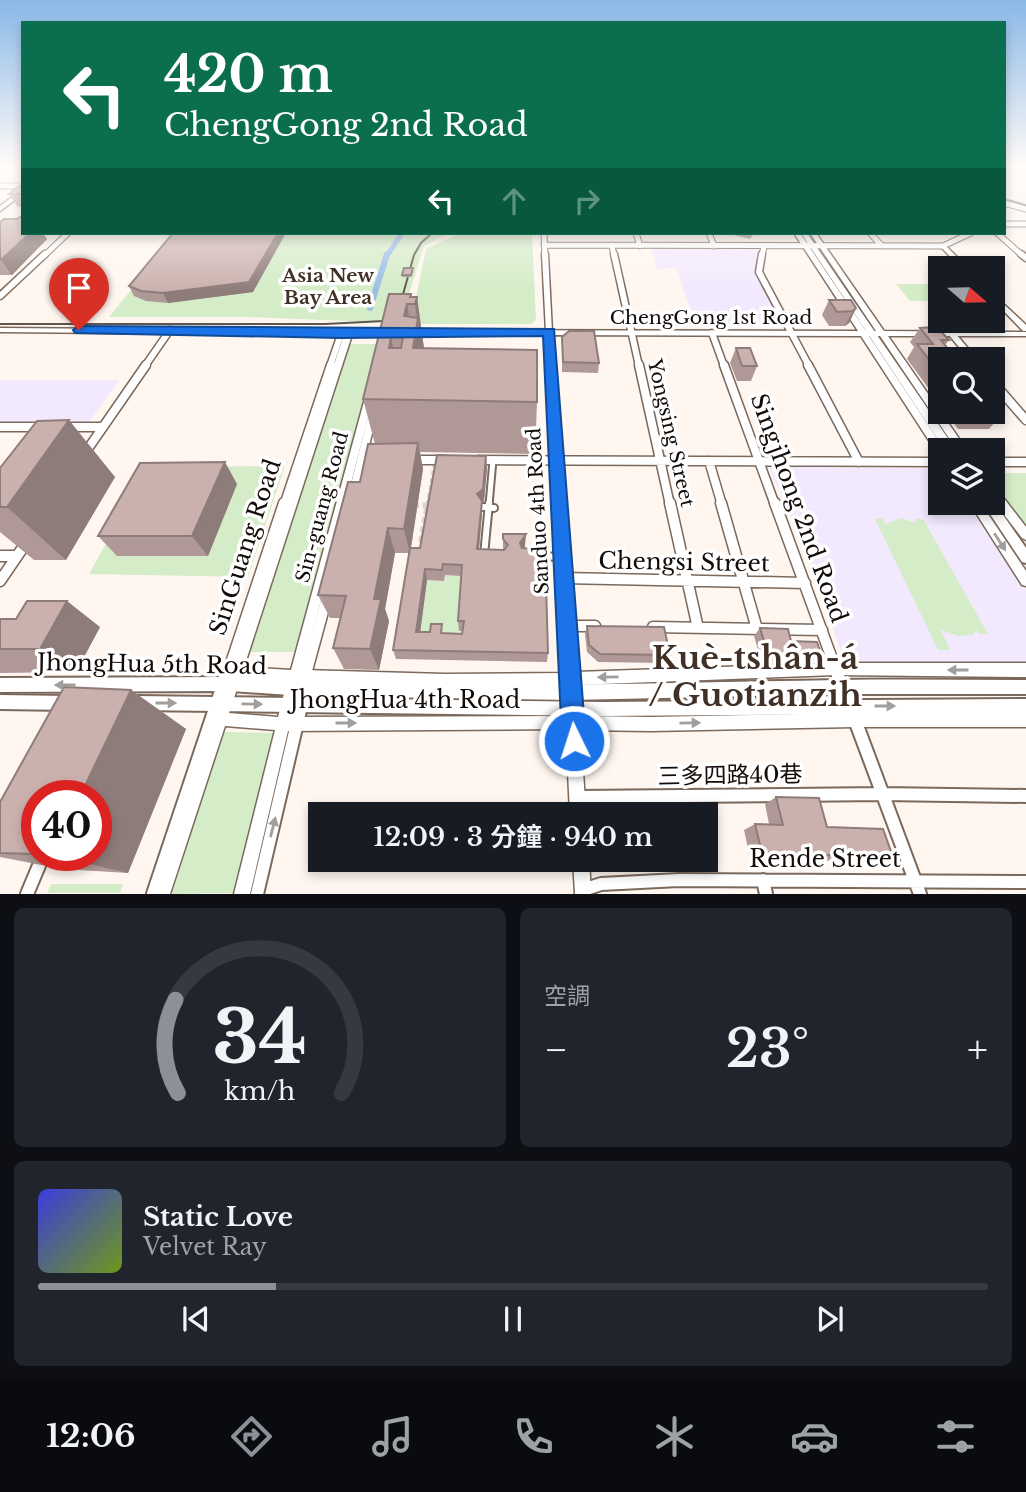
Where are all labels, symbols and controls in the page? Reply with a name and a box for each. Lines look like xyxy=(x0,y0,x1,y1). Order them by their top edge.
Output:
text: 420 m xyxy=(164,44,333,105)
icon: left xyxy=(49,49,140,140)
text: ChengGong 2nd Road xyxy=(164,105,528,145)
icon: left xyxy=(422,182,460,220)
icon: ahead xyxy=(495,182,533,220)
icon: right xyxy=(568,182,606,220)
north arrow xyxy=(928,256,1004,332)
map controls xyxy=(928,256,1005,515)
pin xyxy=(49,258,109,330)
district label: Asia New Bay Area xyxy=(281,264,374,309)
icon: arrive xyxy=(60,269,98,307)
street label: ChengGong 1st Road xyxy=(610,306,812,329)
button: search xyxy=(928,347,1005,424)
street label: Yongsing Street xyxy=(643,356,699,510)
street label: Singjhong 2nd Road xyxy=(744,390,854,626)
street label: Sanduo 4th Road xyxy=(522,427,554,595)
street label: Sin-guang Road xyxy=(291,429,353,585)
button: layers xyxy=(928,438,1005,515)
street label: SinGuang Road xyxy=(203,455,287,639)
one-way arrow xyxy=(993,532,1006,551)
street label: Chengsi Street xyxy=(598,547,770,577)
district label: Kuè-tshân-á / Guotianzih xyxy=(648,638,862,715)
street label: JhongHua 5th Road xyxy=(34,648,267,680)
one-way arrow xyxy=(947,664,969,676)
one-way arrow xyxy=(597,671,619,683)
one-way arrow xyxy=(54,679,76,691)
street label: JhongHua 4th Road xyxy=(287,686,520,714)
one-way arrow xyxy=(155,697,177,709)
one-way arrow xyxy=(241,698,263,709)
one-way arrow xyxy=(874,700,896,712)
position arrow xyxy=(537,704,611,778)
one-way arrow xyxy=(336,717,358,729)
one-way arrow xyxy=(679,718,701,729)
street label: 三多四路40巷 xyxy=(657,760,803,790)
speed limit sign: 40 xyxy=(21,780,112,871)
one-way arrow xyxy=(268,816,279,838)
text: 12:09 · 3 分鐘 · 940 m xyxy=(373,821,653,853)
street label: Rende Street xyxy=(749,845,901,873)
text: 空調 xyxy=(544,982,590,1010)
text: 34 xyxy=(213,993,307,1084)
text: 23° xyxy=(726,1017,809,1081)
text: − xyxy=(544,1026,568,1073)
text: + xyxy=(967,1026,988,1073)
text: km/h xyxy=(225,1076,295,1107)
text: Static Love xyxy=(143,1201,293,1233)
text: Velvet Ray xyxy=(143,1233,267,1261)
icon: previous xyxy=(177,1300,215,1338)
icon: pause xyxy=(494,1300,532,1338)
icon: next xyxy=(811,1300,849,1338)
icon: directions xyxy=(227,1412,276,1461)
icon: music xyxy=(368,1412,417,1461)
icon: phone xyxy=(509,1412,558,1461)
icon: climate xyxy=(650,1412,699,1461)
icon: car xyxy=(790,1412,839,1461)
icon: filters xyxy=(931,1412,980,1461)
text: 12:06 xyxy=(46,1416,135,1456)

